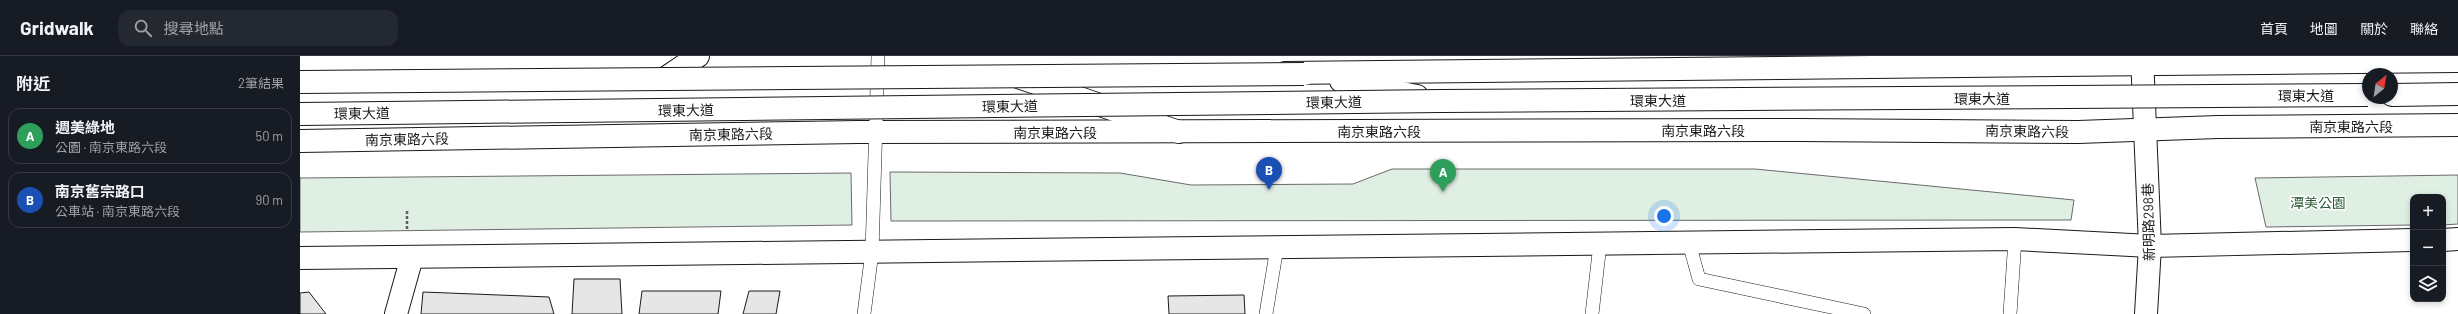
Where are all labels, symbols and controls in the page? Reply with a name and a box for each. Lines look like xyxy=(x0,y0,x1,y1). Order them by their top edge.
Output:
search box xyxy=(118,10,398,46)
text: Gridwalk xyxy=(20,16,94,39)
icon: search xyxy=(132,17,154,39)
text: 搜尋地點 xyxy=(164,19,224,37)
text: 首頁 xyxy=(2260,20,2288,37)
text: 地圖 xyxy=(2310,20,2338,37)
text: 關於 xyxy=(2360,20,2388,37)
text: 聯絡 xyxy=(2410,20,2438,37)
north arrow xyxy=(2362,68,2398,104)
text: 附近 xyxy=(16,73,50,93)
text: 2筆結果 xyxy=(238,75,284,91)
street label: 環東大道 xyxy=(2278,87,2334,104)
street label: 環東大道 xyxy=(1954,90,2010,107)
street label: 環東大道 xyxy=(1630,92,1686,109)
street label: 環東大道 xyxy=(1306,93,1362,111)
street label: 環東大道 xyxy=(982,97,1038,115)
street label: 環東大道 xyxy=(658,101,714,119)
street label: 環東大道 xyxy=(334,104,390,122)
text: 週美綠地 xyxy=(55,118,115,136)
street label: 南京東路六段 xyxy=(2309,118,2393,135)
street label: 南京東路六段 xyxy=(1661,122,1745,139)
street label: 南京東路六段 xyxy=(1985,122,2069,140)
street label: 南京東路六段 xyxy=(1337,123,1421,140)
street label: 南京東路六段 xyxy=(1013,124,1097,141)
street label: 南京東路六段 xyxy=(689,125,773,143)
text: A xyxy=(26,128,34,144)
text: 50 m xyxy=(256,128,283,144)
street label: 南京東路六段 xyxy=(365,130,449,148)
text: 公園 · 南京東路六段 xyxy=(55,139,167,155)
pin: B xyxy=(1256,157,1282,190)
pin: A xyxy=(1430,159,1456,192)
text: 南京舊宗路口 xyxy=(55,182,145,200)
street label: 新明路298巷 xyxy=(2139,183,2157,261)
text: B xyxy=(26,192,34,208)
text: 90 m xyxy=(256,192,283,208)
park label: 潭美公園 xyxy=(2290,194,2346,211)
map controls xyxy=(2410,194,2446,302)
button: + xyxy=(2410,194,2446,230)
text: 公車站 · 南京東路六段 xyxy=(55,203,180,219)
your location xyxy=(1654,206,1674,226)
button: − xyxy=(2410,230,2446,266)
button: layers xyxy=(2410,266,2446,302)

